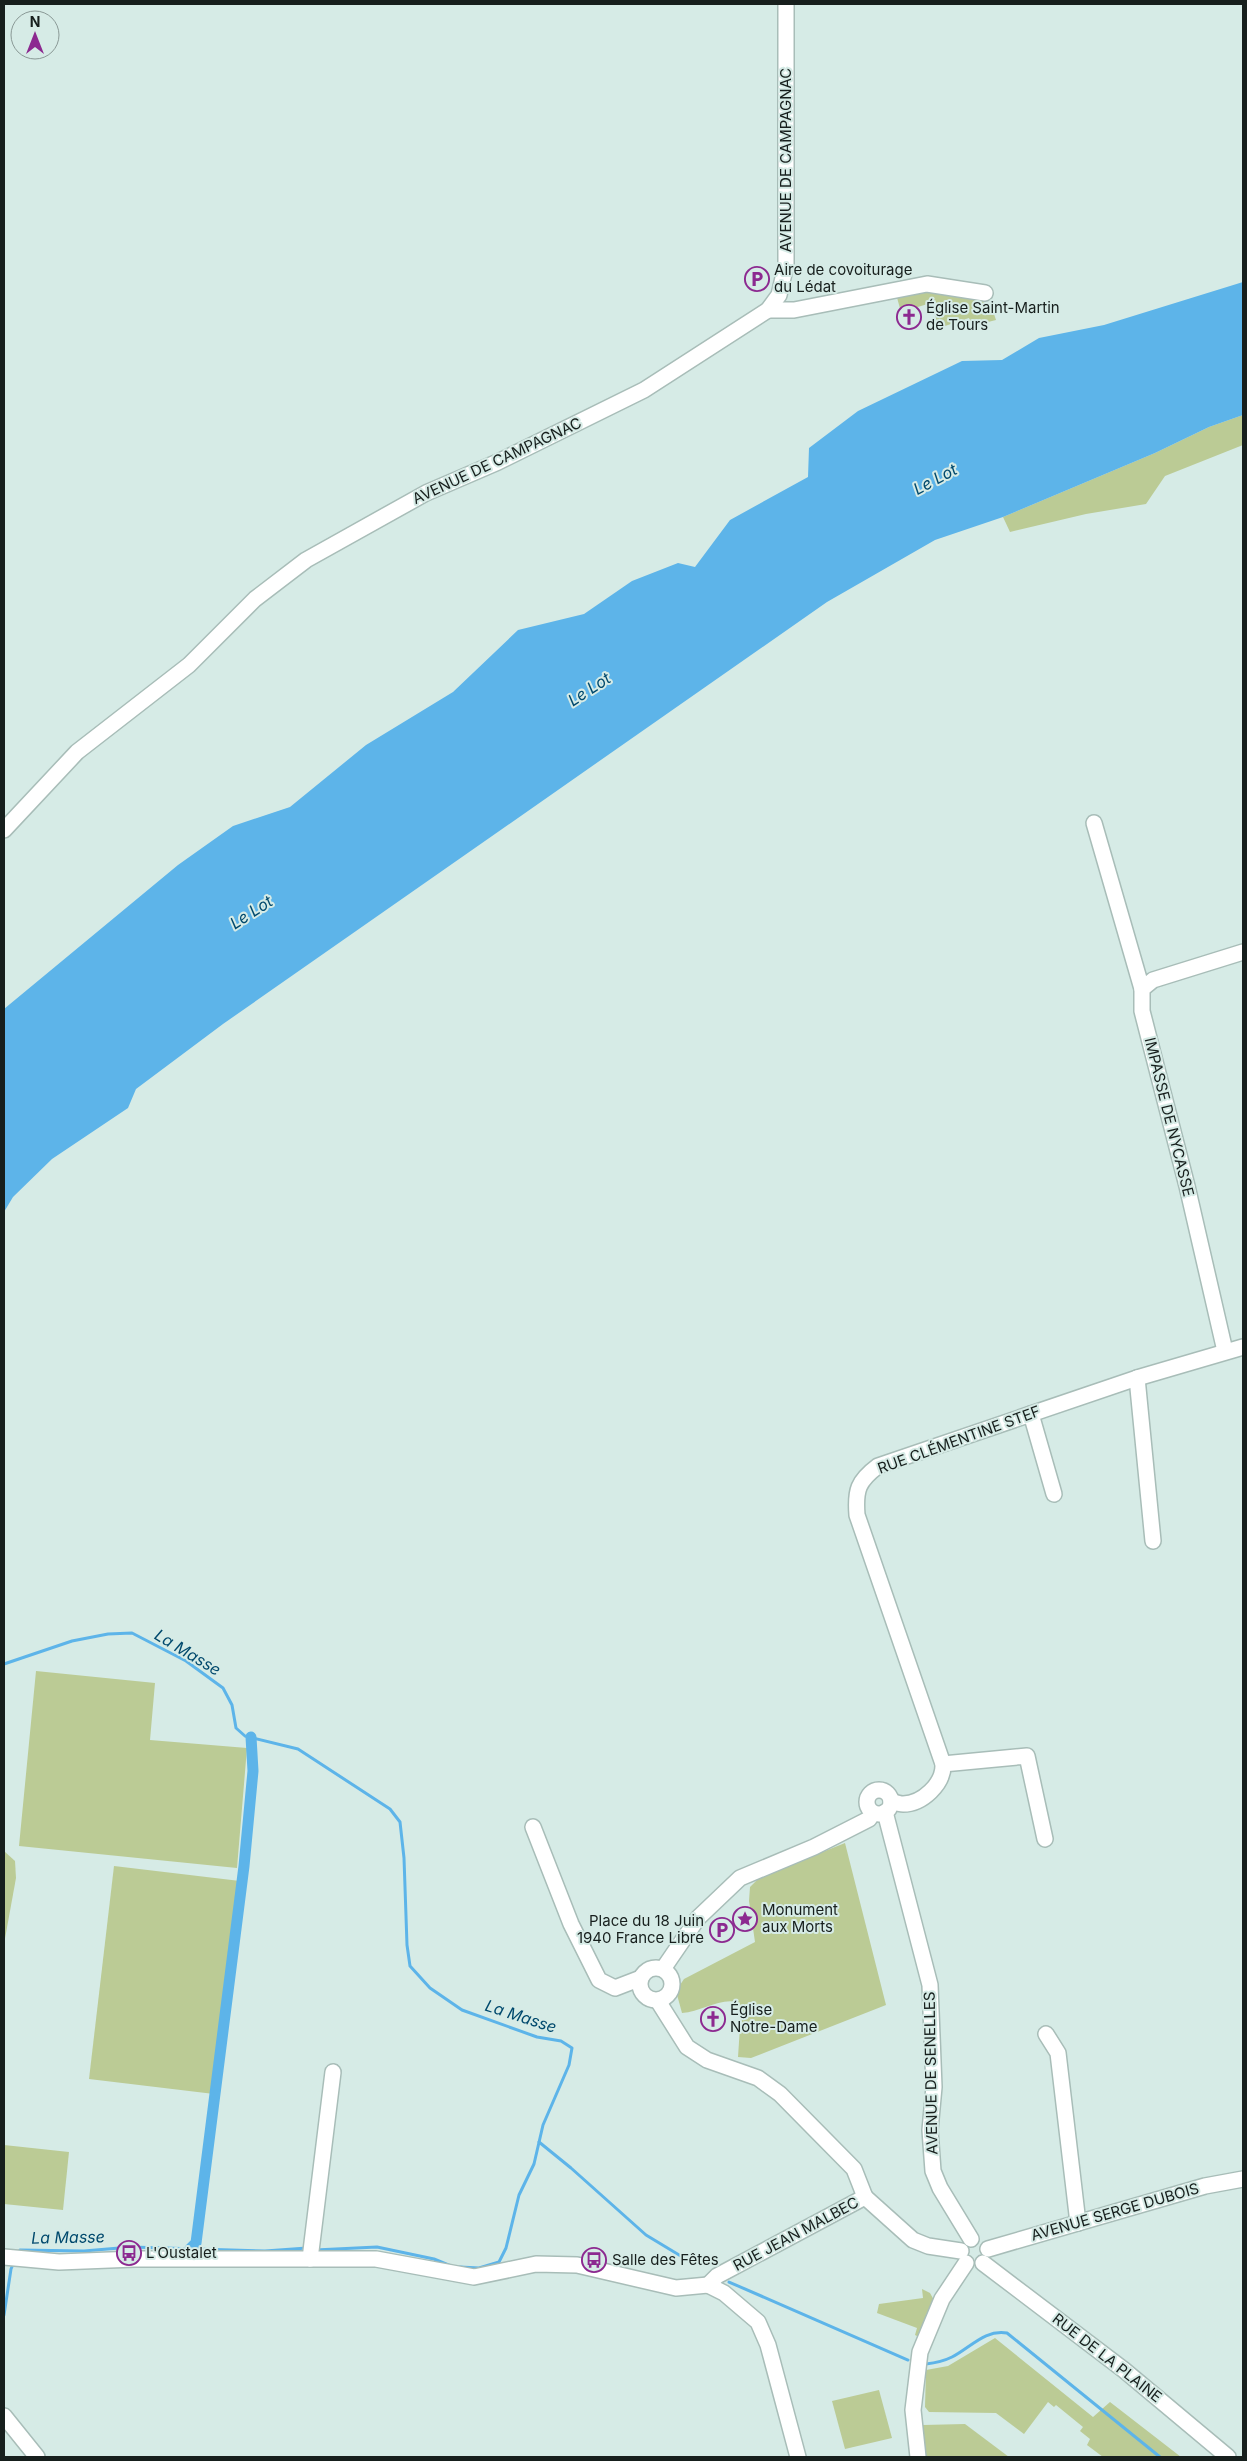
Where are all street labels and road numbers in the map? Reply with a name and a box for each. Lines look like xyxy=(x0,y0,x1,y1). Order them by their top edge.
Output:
street label: AVENUE DE CAMPAGNAC xyxy=(776,68,795,252)
street label: AVENUE DE CAMPAGNAC xyxy=(409,413,584,508)
street label: IMPASSE DE NYCASSE xyxy=(1141,1035,1198,1198)
street label: RUE CLÉMENTINE STEF xyxy=(875,1401,1043,1478)
street label: AVENUE DE SENELLES xyxy=(920,1991,941,2155)
street label: AVENUE SERGE DUBOIS xyxy=(1029,2178,1201,2245)
street label: RUE JEAN MALBEC xyxy=(730,2192,862,2275)
street label: RUE DE LA PLAINE xyxy=(1049,2309,1166,2406)

